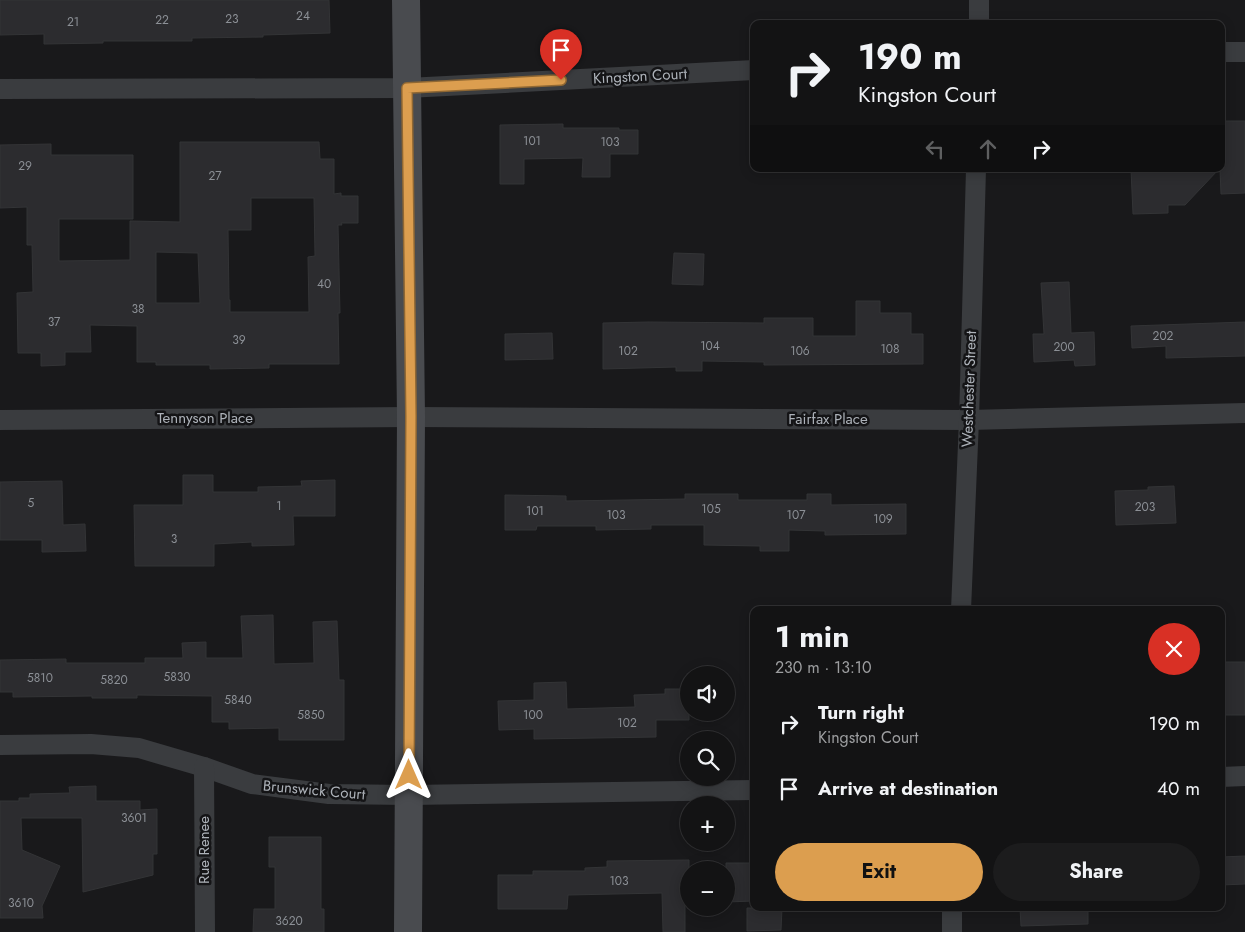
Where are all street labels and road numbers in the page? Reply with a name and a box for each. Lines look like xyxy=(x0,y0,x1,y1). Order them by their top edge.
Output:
street label: Kingston Court xyxy=(592,63,688,89)
street label: Westchester Street xyxy=(956,330,982,448)
street label: Tennyson Place xyxy=(157,407,253,429)
street label: Fairfax Place xyxy=(788,408,868,430)
street label: Brunswick Court xyxy=(262,775,367,805)
street label: Rue Renee xyxy=(193,816,215,884)

